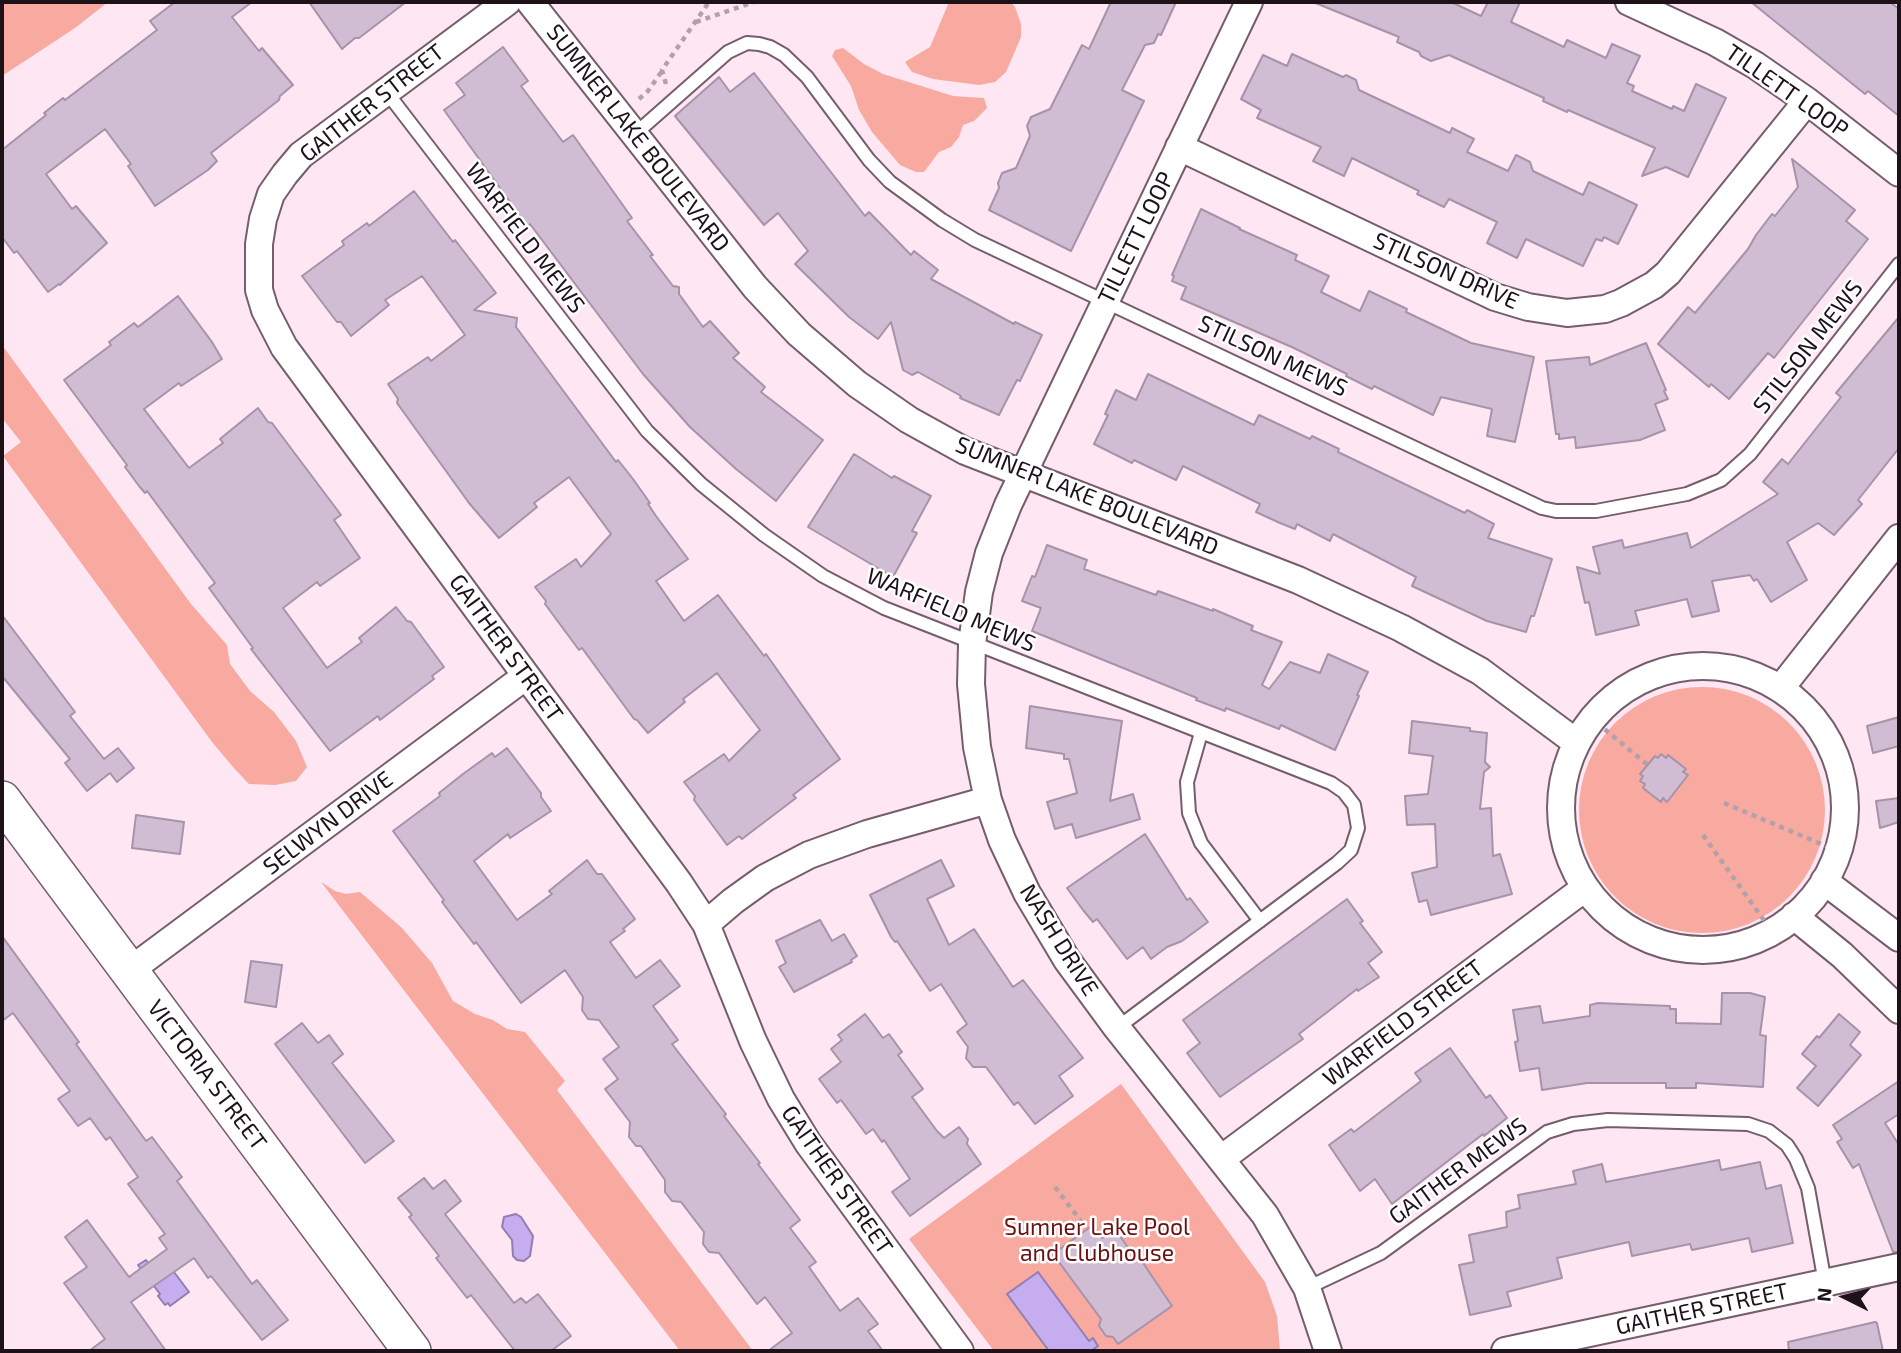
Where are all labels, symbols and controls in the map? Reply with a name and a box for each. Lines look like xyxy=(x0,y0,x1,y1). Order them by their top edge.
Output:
street label: SUMNER LAKE BOULEVARD xyxy=(541,19,735,257)
street label: GAITHER STREET xyxy=(294,38,450,168)
street label: TILLETT LOOP xyxy=(1720,39,1854,143)
street label: WARFIELD MEWS xyxy=(459,157,591,319)
street label: TILLETT LOOP xyxy=(1092,167,1180,309)
street label: STILSON DRIVE xyxy=(1369,227,1523,315)
street label: STILSON MEWS xyxy=(1747,275,1869,419)
street label: STILSON MEWS xyxy=(1194,309,1352,403)
street label: SUMNER LAKE BOULEVARD xyxy=(952,431,1222,561)
street label: WARFIELD MEWS xyxy=(862,562,1040,658)
street label: GAITHER STREET xyxy=(443,569,569,727)
street label: SELWYN DRIVE xyxy=(258,765,398,881)
street label: NASH DRIVE xyxy=(1014,879,1104,1001)
street label: WARFIELD STREET xyxy=(1318,954,1488,1092)
street label: VICTORIA STREET xyxy=(142,994,272,1156)
street label: GAITHER STREET xyxy=(775,1100,899,1260)
street label: GAITHER MEWS xyxy=(1384,1112,1532,1230)
park label: Sumner Lake Pool and Clubhouse xyxy=(1004,1213,1190,1267)
north arrow xyxy=(1810,1262,1880,1332)
street label: GAITHER STREET xyxy=(1613,1277,1791,1341)
text: N xyxy=(1811,1287,1836,1303)

